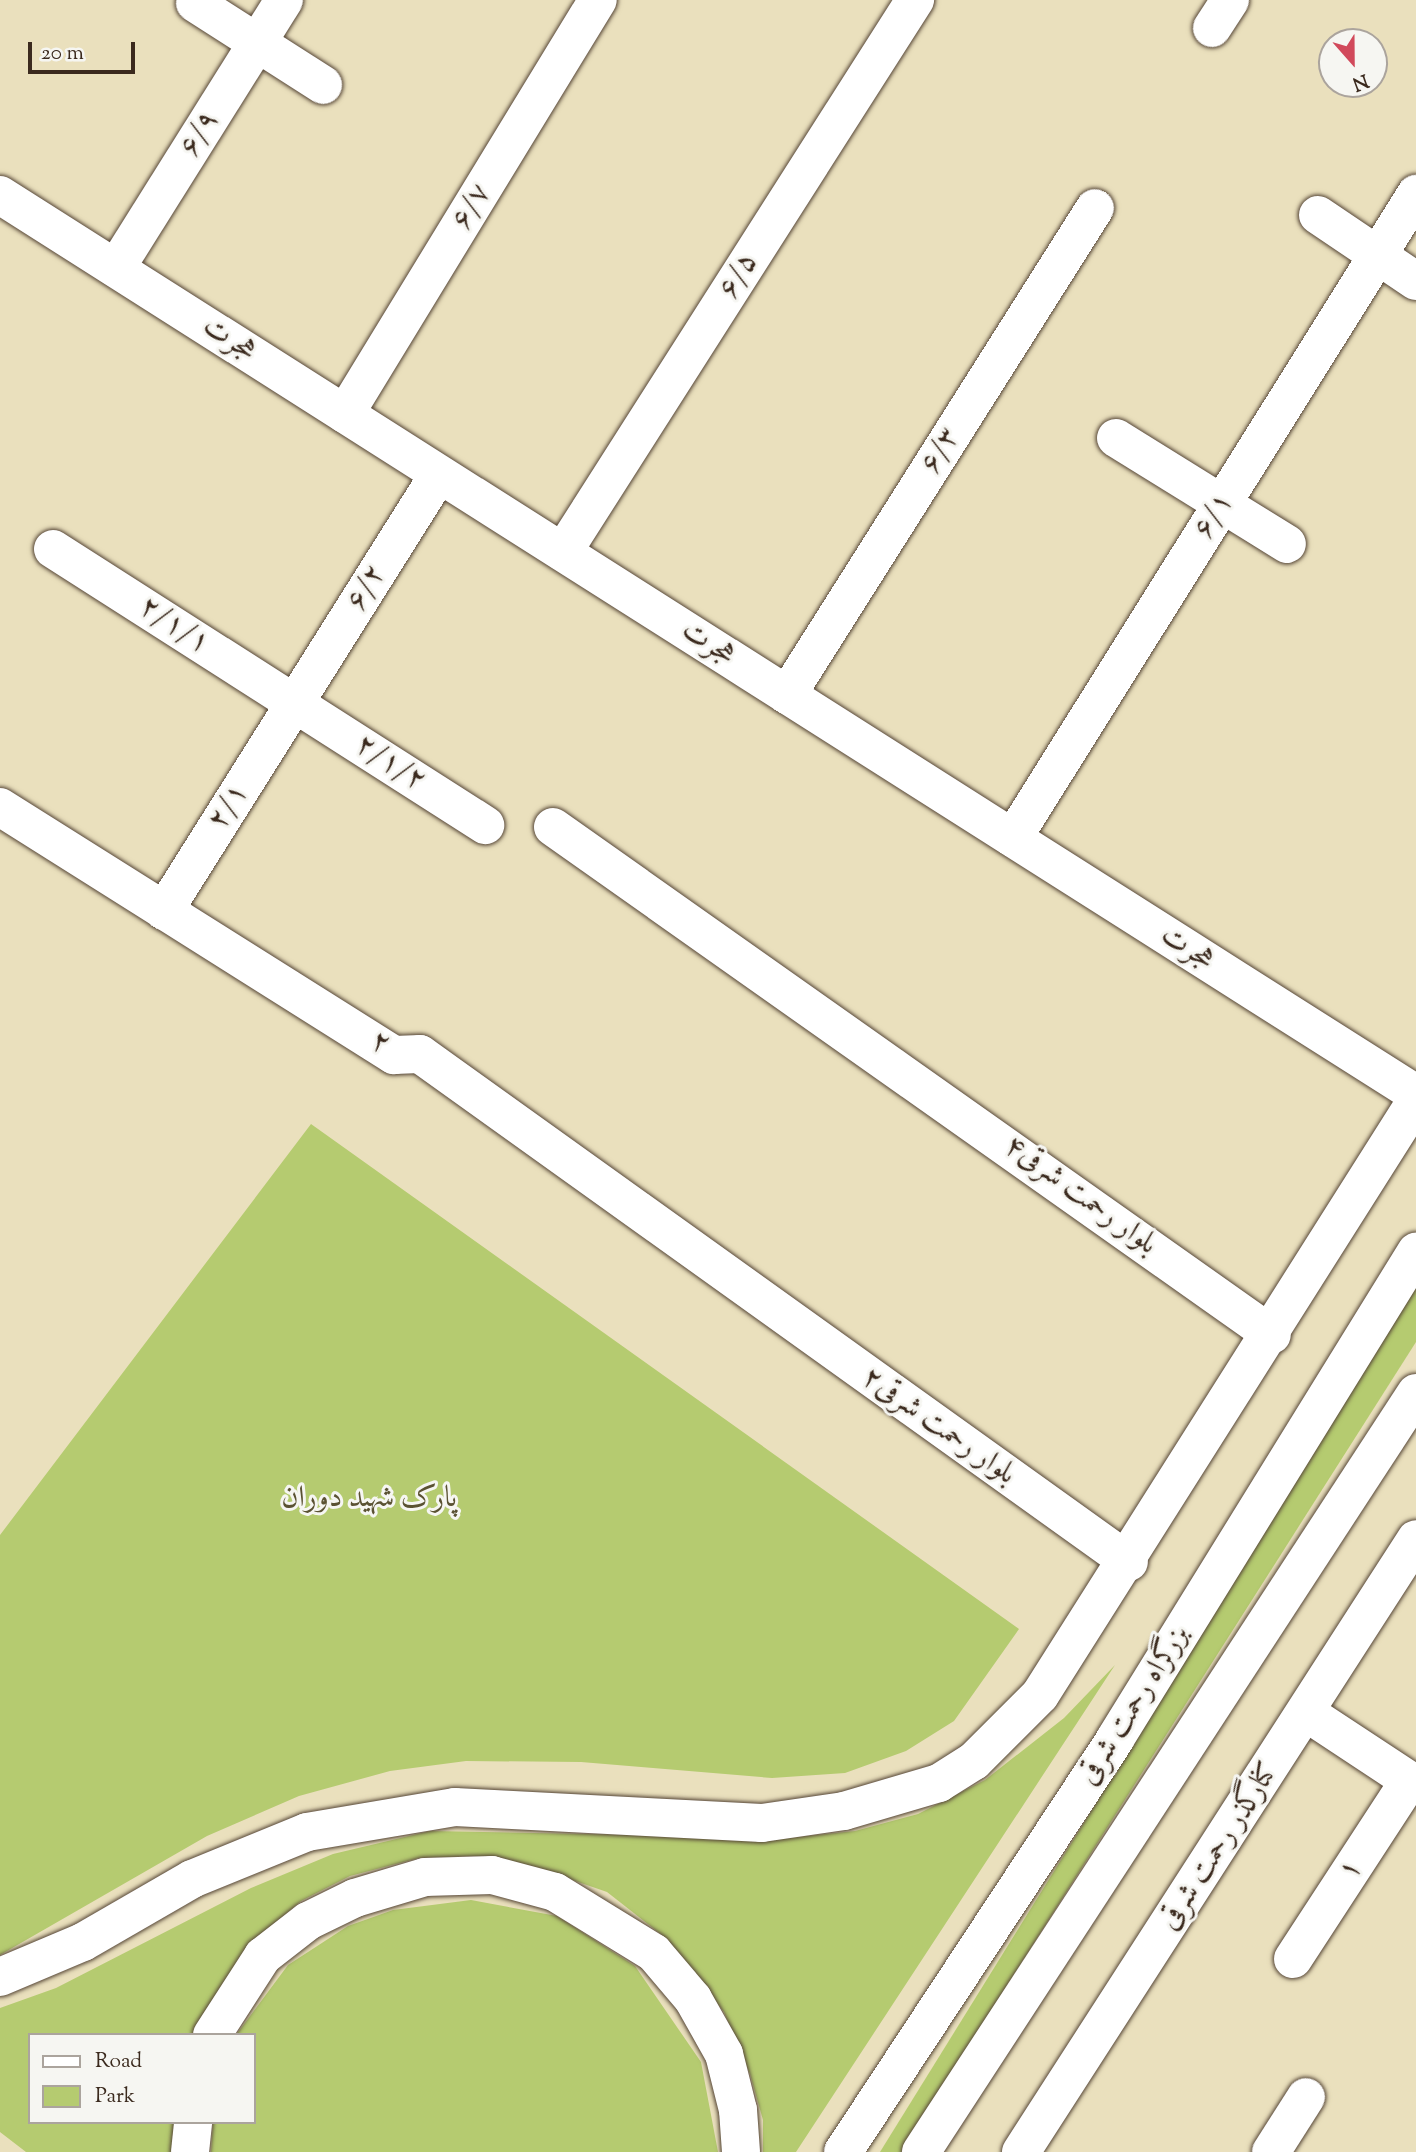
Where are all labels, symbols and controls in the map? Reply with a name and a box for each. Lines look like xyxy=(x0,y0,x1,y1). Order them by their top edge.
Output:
scale bar xyxy=(32,28,138,72)
north arrow xyxy=(1318,28,1388,98)
text: 20 m xyxy=(41,39,84,69)
text: N xyxy=(1348,66,1372,97)
street label: ۶/۹ xyxy=(172,104,228,164)
street label: ۶/۷ xyxy=(444,177,500,237)
street label: ۶/۵ xyxy=(711,246,767,306)
street label: هجرت xyxy=(195,310,263,370)
street label: ۶/۳ xyxy=(913,421,969,481)
street label: ۶/۱ xyxy=(1186,486,1242,546)
street label: ۶/۲ xyxy=(339,558,395,618)
street label: ۲/۱/۱ xyxy=(132,590,216,662)
street label: هجرت xyxy=(674,614,742,674)
street label: ۲/۱/۲ xyxy=(348,728,432,800)
street label: ۲/۱ xyxy=(201,777,257,837)
street label: هجرت xyxy=(1153,919,1221,979)
street label: ۲ xyxy=(364,1024,396,1064)
street label: بلوار رحمت شرقی۴ xyxy=(996,1128,1164,1264)
street label: بلوار رحمت شرقی۲ xyxy=(854,1361,1022,1493)
park label: پارک شهید دوران xyxy=(281,1481,457,1517)
street label: بزرگراه رحمت شرقی xyxy=(1072,1619,1198,1793)
street label: کنارگذر رحمت شرقی xyxy=(1152,1756,1288,1938)
street label: ۱ xyxy=(1331,1853,1371,1887)
legend xyxy=(28,2033,256,2124)
text: Road xyxy=(95,2047,142,2077)
text: Park xyxy=(95,2082,135,2112)

